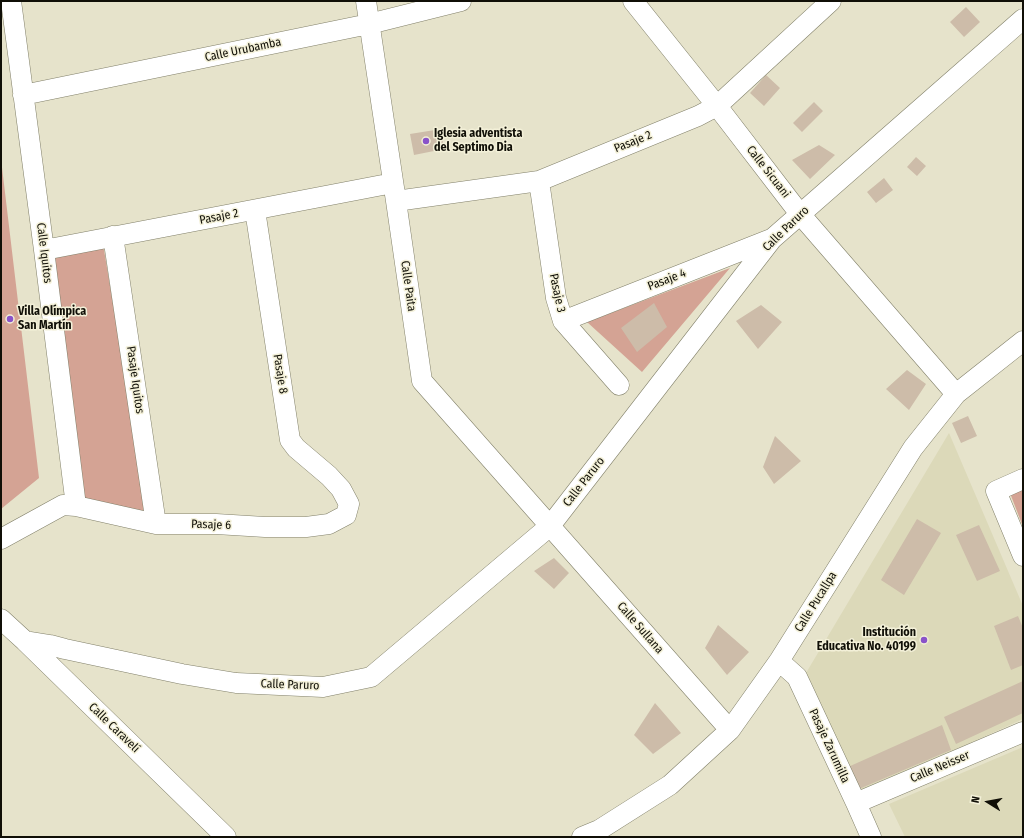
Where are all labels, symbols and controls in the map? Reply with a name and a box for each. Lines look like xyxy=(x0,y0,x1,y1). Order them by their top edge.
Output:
street label: Calle Urubamba xyxy=(203,35,283,65)
place label: Iglesia adventista del Septimo Dia xyxy=(434,127,522,155)
street label: Pasaje 2 xyxy=(612,128,654,156)
marker: Iglesia adventista del Septimo Dia xyxy=(421,136,431,146)
street label: Calle Sicuani xyxy=(743,143,793,201)
street label: Calle Paruro xyxy=(760,203,812,255)
street label: Pasaje 2 xyxy=(198,206,240,228)
street label: Calle Iquitos xyxy=(33,222,55,284)
street label: Calle Paita xyxy=(397,260,419,312)
street label: Pasaje 4 xyxy=(646,266,688,294)
street label: Pasaje 3 xyxy=(546,272,568,314)
place label: Villa Olímpica San Martín xyxy=(18,305,86,333)
marker: Villa Olímpica San Martín xyxy=(5,314,15,324)
street label: Pasaje Iquitos xyxy=(123,345,147,415)
street label: Pasaje 8 xyxy=(270,353,290,395)
street label: Calle Paruro xyxy=(560,454,608,510)
street label: Pasaje 6 xyxy=(191,517,231,533)
street label: Calle Pucallpa xyxy=(792,569,840,635)
street label: Calle Sullana xyxy=(614,599,666,657)
place label: Institución Educativa No. 40199 xyxy=(817,626,916,654)
marker: Institución Educativa No. 40199 xyxy=(919,635,929,645)
street label: Calle Paruro xyxy=(260,677,320,693)
street label: Calle Caravelí xyxy=(85,700,143,756)
street label: Pasaje Zarumilla xyxy=(806,707,852,785)
street label: Calle Neisser xyxy=(908,748,972,786)
north arrow xyxy=(968,782,1008,822)
text: N xyxy=(969,795,983,804)

